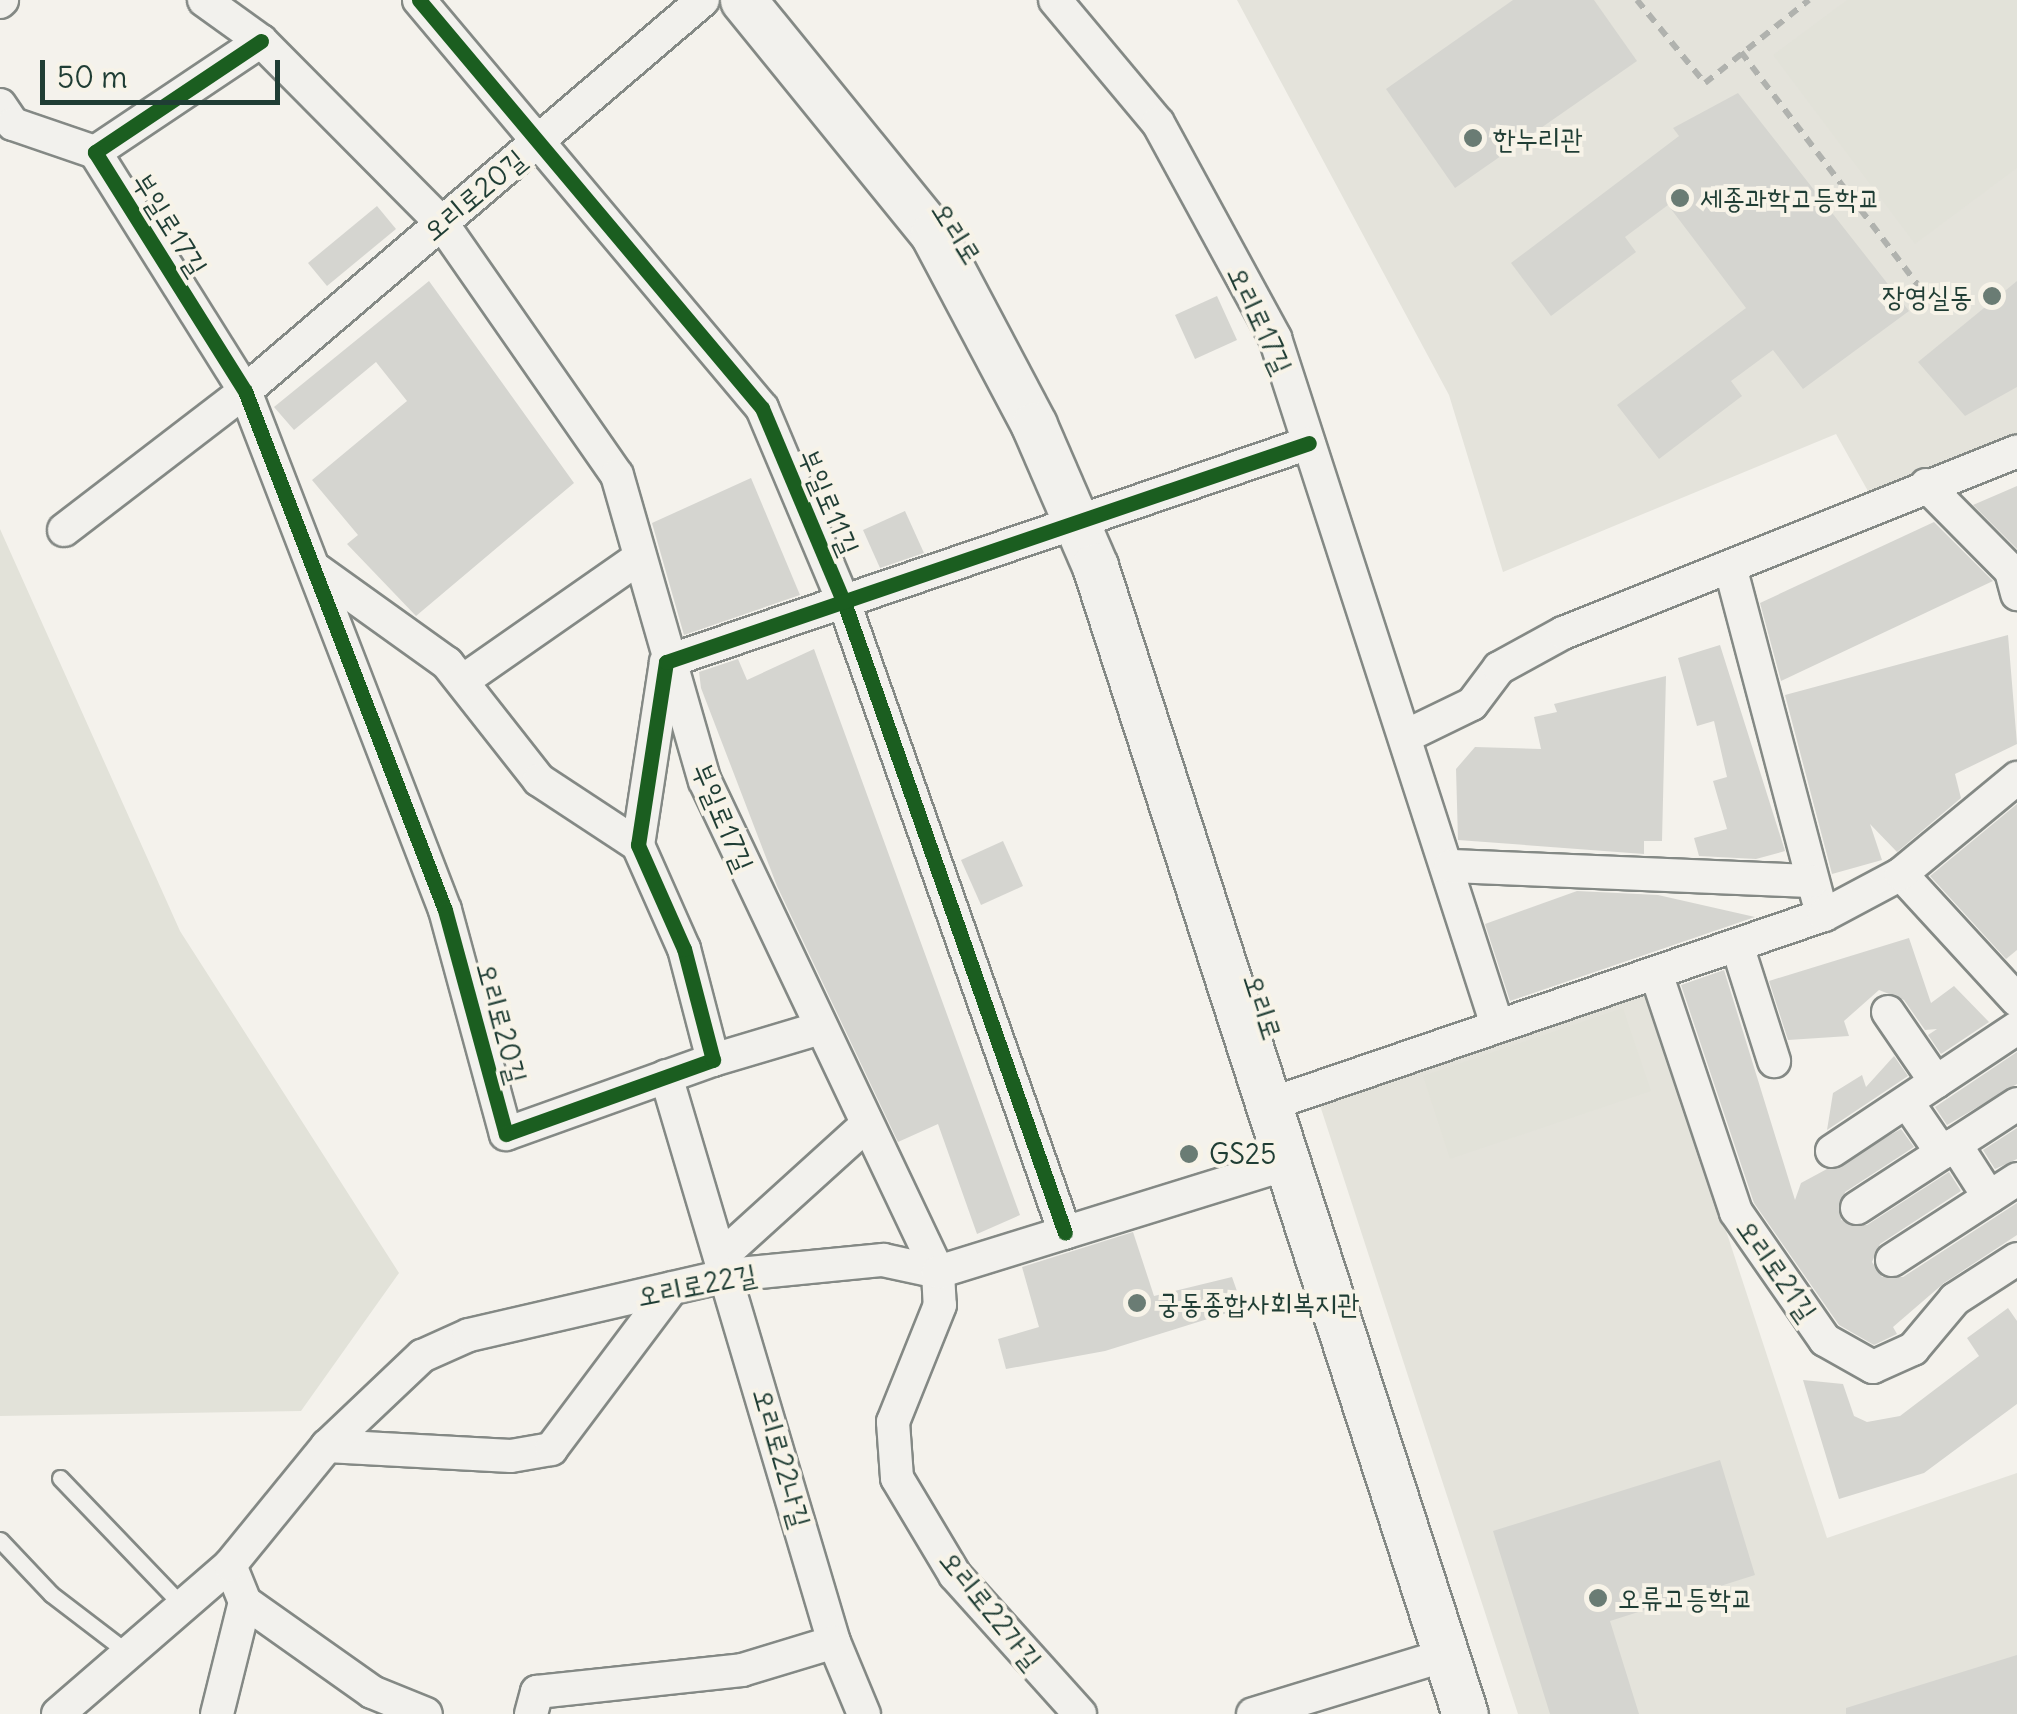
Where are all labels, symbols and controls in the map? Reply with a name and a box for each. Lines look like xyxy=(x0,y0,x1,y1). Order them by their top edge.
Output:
scale bar xyxy=(45,40,285,102)
text: 50 m xyxy=(57,58,127,96)
place label: 한누리관 xyxy=(1493,121,1583,155)
marker: 한누리관 xyxy=(1462,127,1484,149)
street label: 오리로20길 xyxy=(416,142,532,248)
street label: 부일로17길 xyxy=(125,166,215,282)
place label: 세종과학고등학교 xyxy=(1700,181,1880,215)
marker: 세종과학고등학교 xyxy=(1669,187,1691,209)
street label: 오리로 xyxy=(925,195,989,271)
street label: 오리로17길 xyxy=(1220,261,1300,379)
place label: 장영실동 xyxy=(1882,279,1972,313)
marker: 장영실동 xyxy=(1981,285,2003,307)
street label: 부일로11길 xyxy=(792,444,866,560)
street label: 부일로17길 xyxy=(685,758,761,876)
street label: 오리로20길 xyxy=(470,959,534,1087)
street label: 오리로 xyxy=(1237,970,1289,1044)
place label: GS25 xyxy=(1209,1137,1276,1171)
marker: GS25 xyxy=(1178,1143,1200,1165)
street label: 오리로21길 xyxy=(1730,1213,1824,1327)
street label: 오리로22길 xyxy=(634,1257,760,1313)
place label: 궁동종합사회복지관 xyxy=(1157,1286,1360,1320)
marker: 궁동종합사회복지관 xyxy=(1126,1292,1148,1314)
street label: 오리로22나길 xyxy=(746,1384,818,1532)
street label: 오리로22가길 xyxy=(933,1544,1049,1676)
place label: 오류고등학교 xyxy=(1618,1581,1753,1615)
marker: 오류고등학교 xyxy=(1587,1587,1609,1609)

